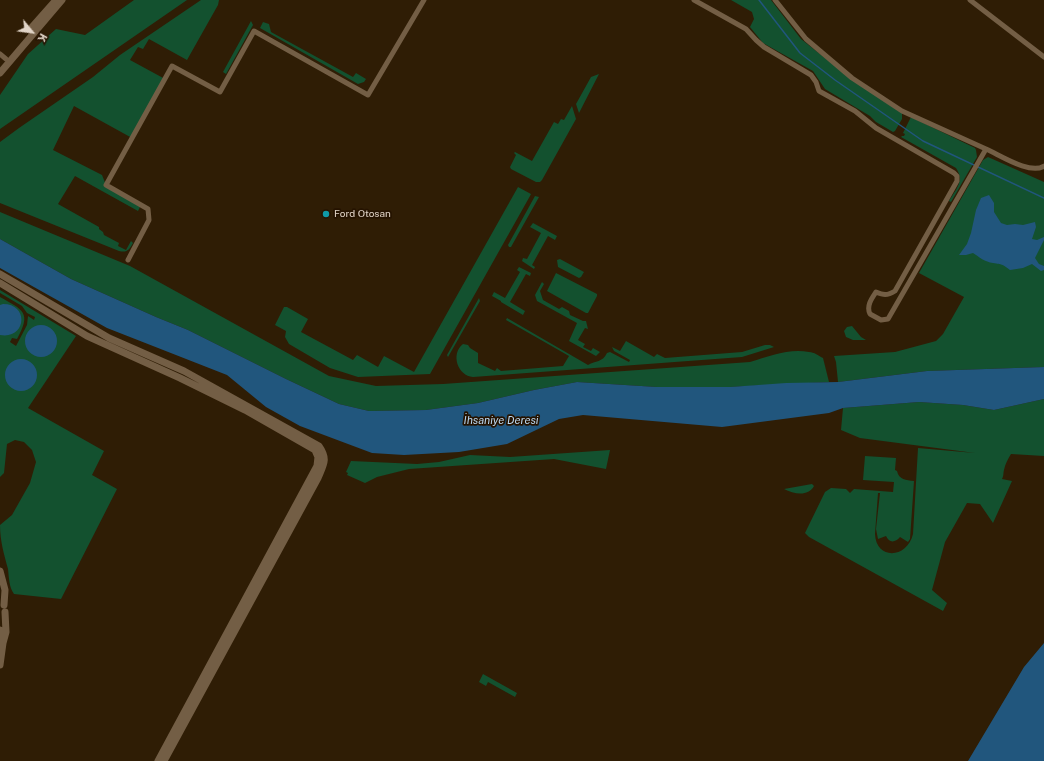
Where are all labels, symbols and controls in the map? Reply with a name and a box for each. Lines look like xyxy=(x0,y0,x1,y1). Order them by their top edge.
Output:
north arrow xyxy=(12,12,52,52)
text: K xyxy=(35,31,50,44)
place label: Ford Otosan xyxy=(334,208,391,220)
marker: Ford Otosan xyxy=(321,209,331,219)
water label: İhsaniye Deresi xyxy=(464,414,538,428)

